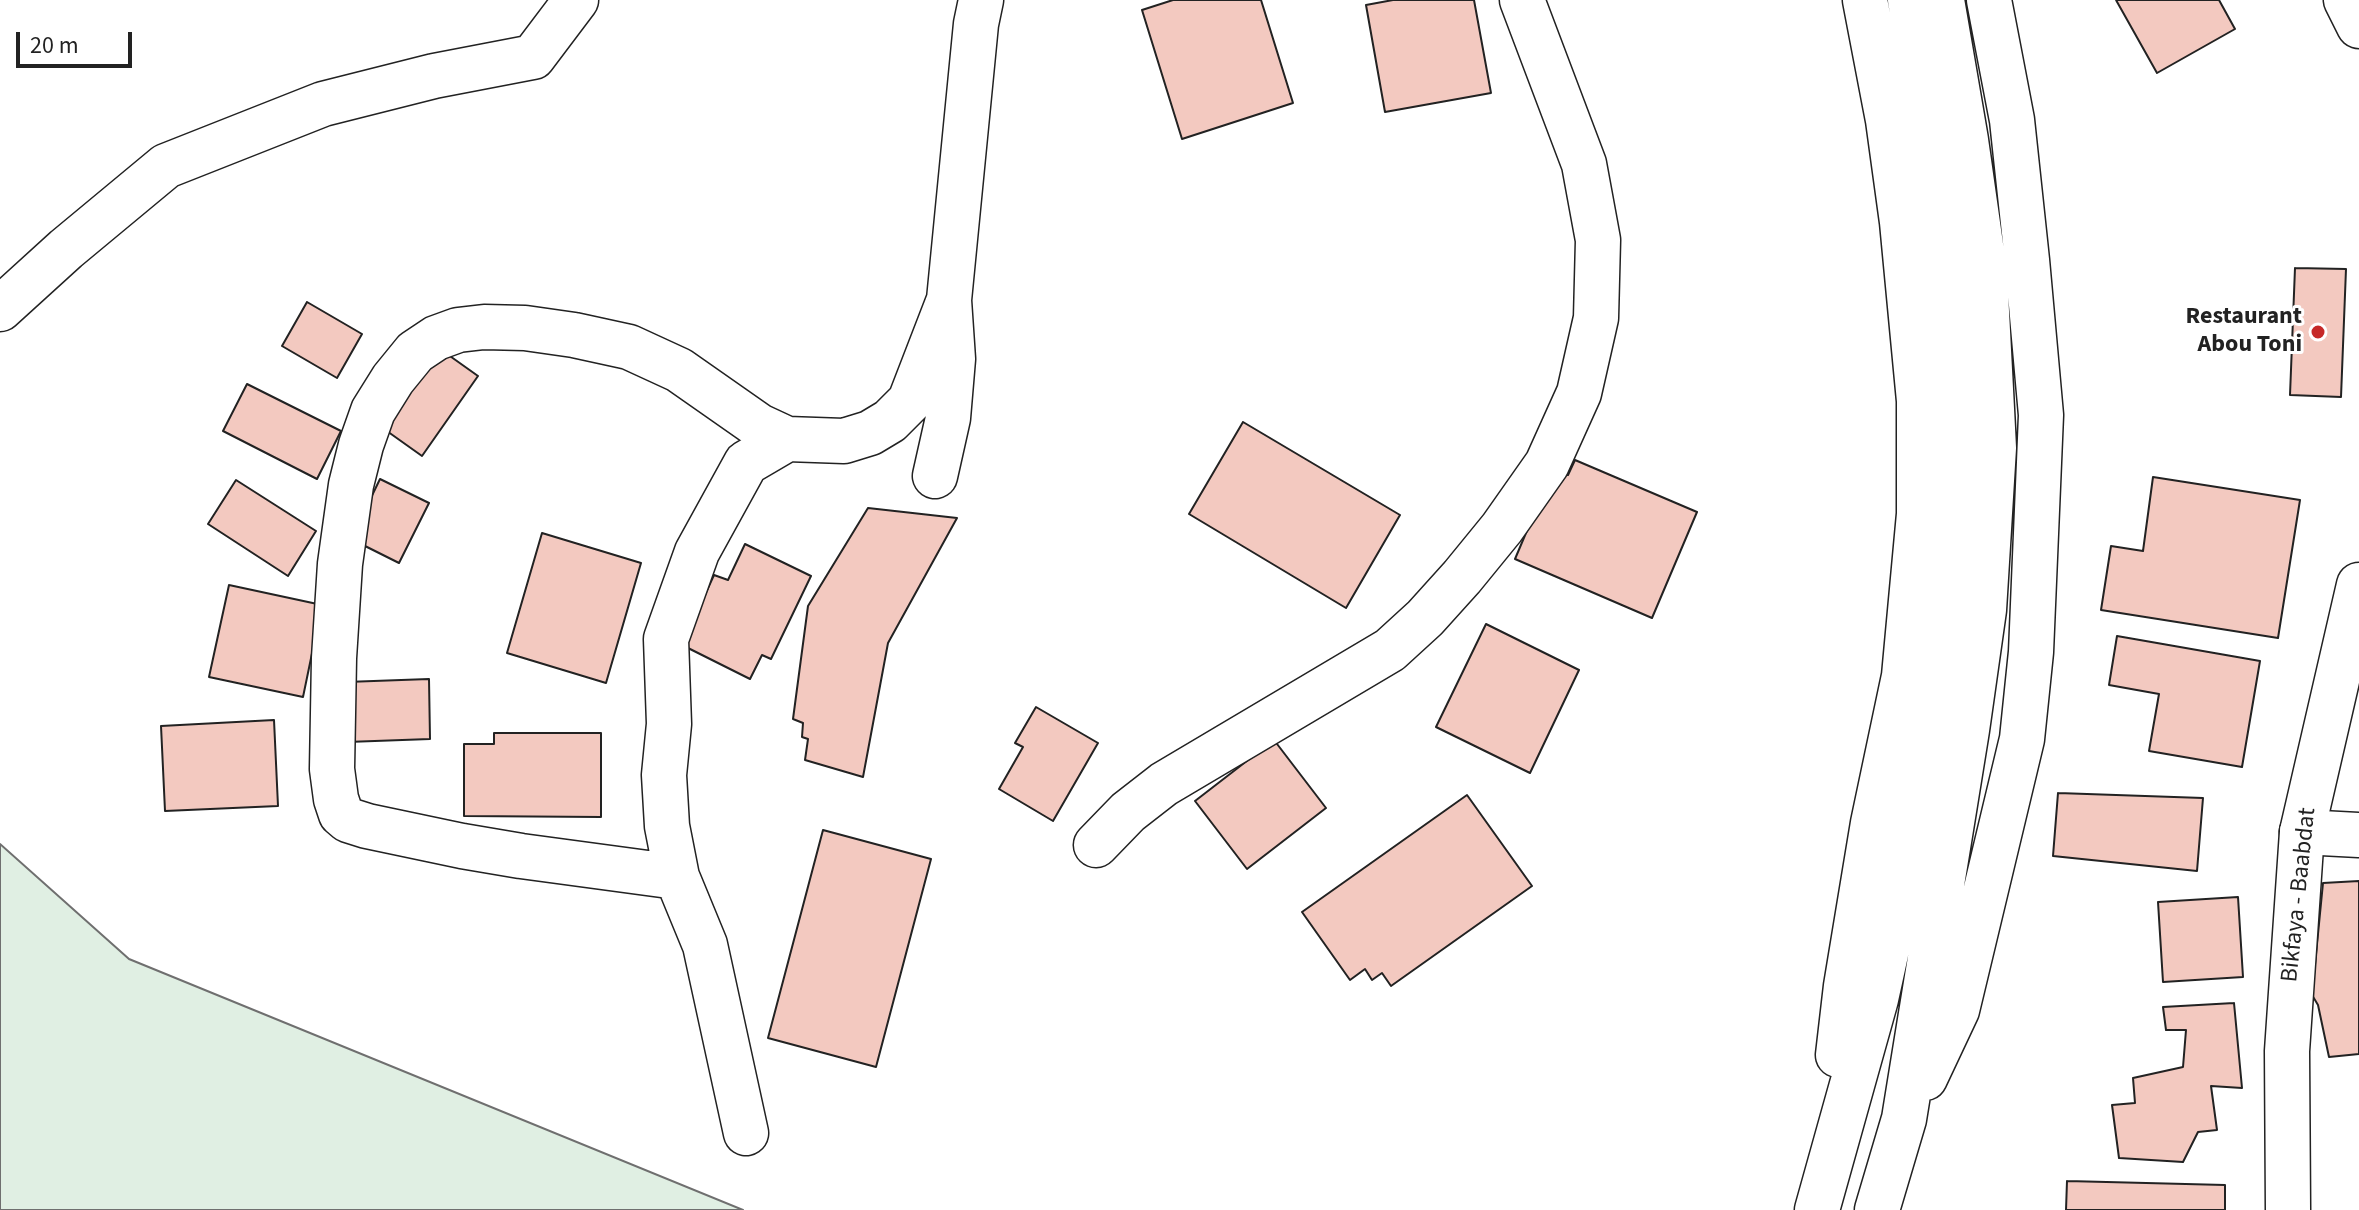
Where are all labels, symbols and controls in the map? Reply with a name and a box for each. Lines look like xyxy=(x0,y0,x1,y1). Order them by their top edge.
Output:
scale bar xyxy=(20,16,136,66)
text: 20 m xyxy=(30,28,79,63)
place label: Restaurant Abou Toni xyxy=(2186,304,2302,360)
marker: Restaurant Abou Toni xyxy=(2309,323,2327,341)
street label: Bikfaya - Baabdat xyxy=(2277,806,2323,984)

